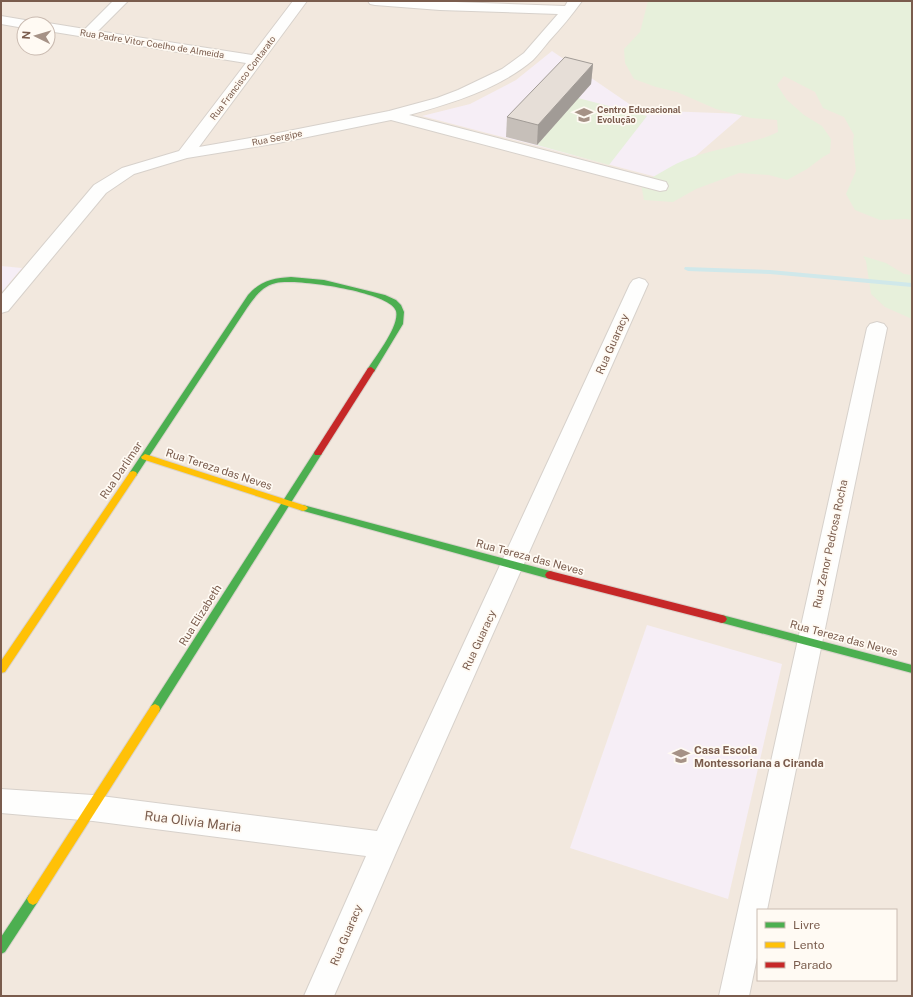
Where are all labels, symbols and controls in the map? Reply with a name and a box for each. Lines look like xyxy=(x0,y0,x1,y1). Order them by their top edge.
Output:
north arrow xyxy=(16,16,56,56)
street label: Rua Padre Vitor Coelho de Almeida xyxy=(79,27,225,60)
text: N xyxy=(20,30,32,40)
street label: Rua Francisco Contarato xyxy=(207,34,278,122)
place label: Centro Educacional Evolução xyxy=(597,104,681,125)
school or university icon: Centro Educacional Evolução xyxy=(574,105,594,125)
street label: Rua Sergipe xyxy=(251,127,303,148)
street label: Rua Guaracy xyxy=(593,312,631,376)
street label: Rua Darlimar xyxy=(97,439,145,501)
street label: Rua Tereza das Neves xyxy=(164,446,274,492)
street label: Rua Zenor Pedrosa Rocha xyxy=(810,478,850,610)
street label: Rua Tereza das Neves xyxy=(475,537,586,577)
street label: Rua Elizabeth xyxy=(176,582,224,648)
street label: Rua Guaracy xyxy=(460,608,498,672)
street label: Rua Tereza das Neves xyxy=(789,618,900,658)
place label: Casa Escola Montessoriana a Ciranda xyxy=(694,744,824,769)
school or university icon: Casa Escola Montessoriana a Ciranda xyxy=(671,746,691,766)
street label: Rua Olivia Maria xyxy=(144,808,242,835)
street label: Rua Guaracy xyxy=(328,903,364,967)
legend xyxy=(757,909,897,981)
text: Livre xyxy=(793,918,821,932)
text: Lento xyxy=(793,938,825,952)
text: Parado xyxy=(793,958,832,972)

